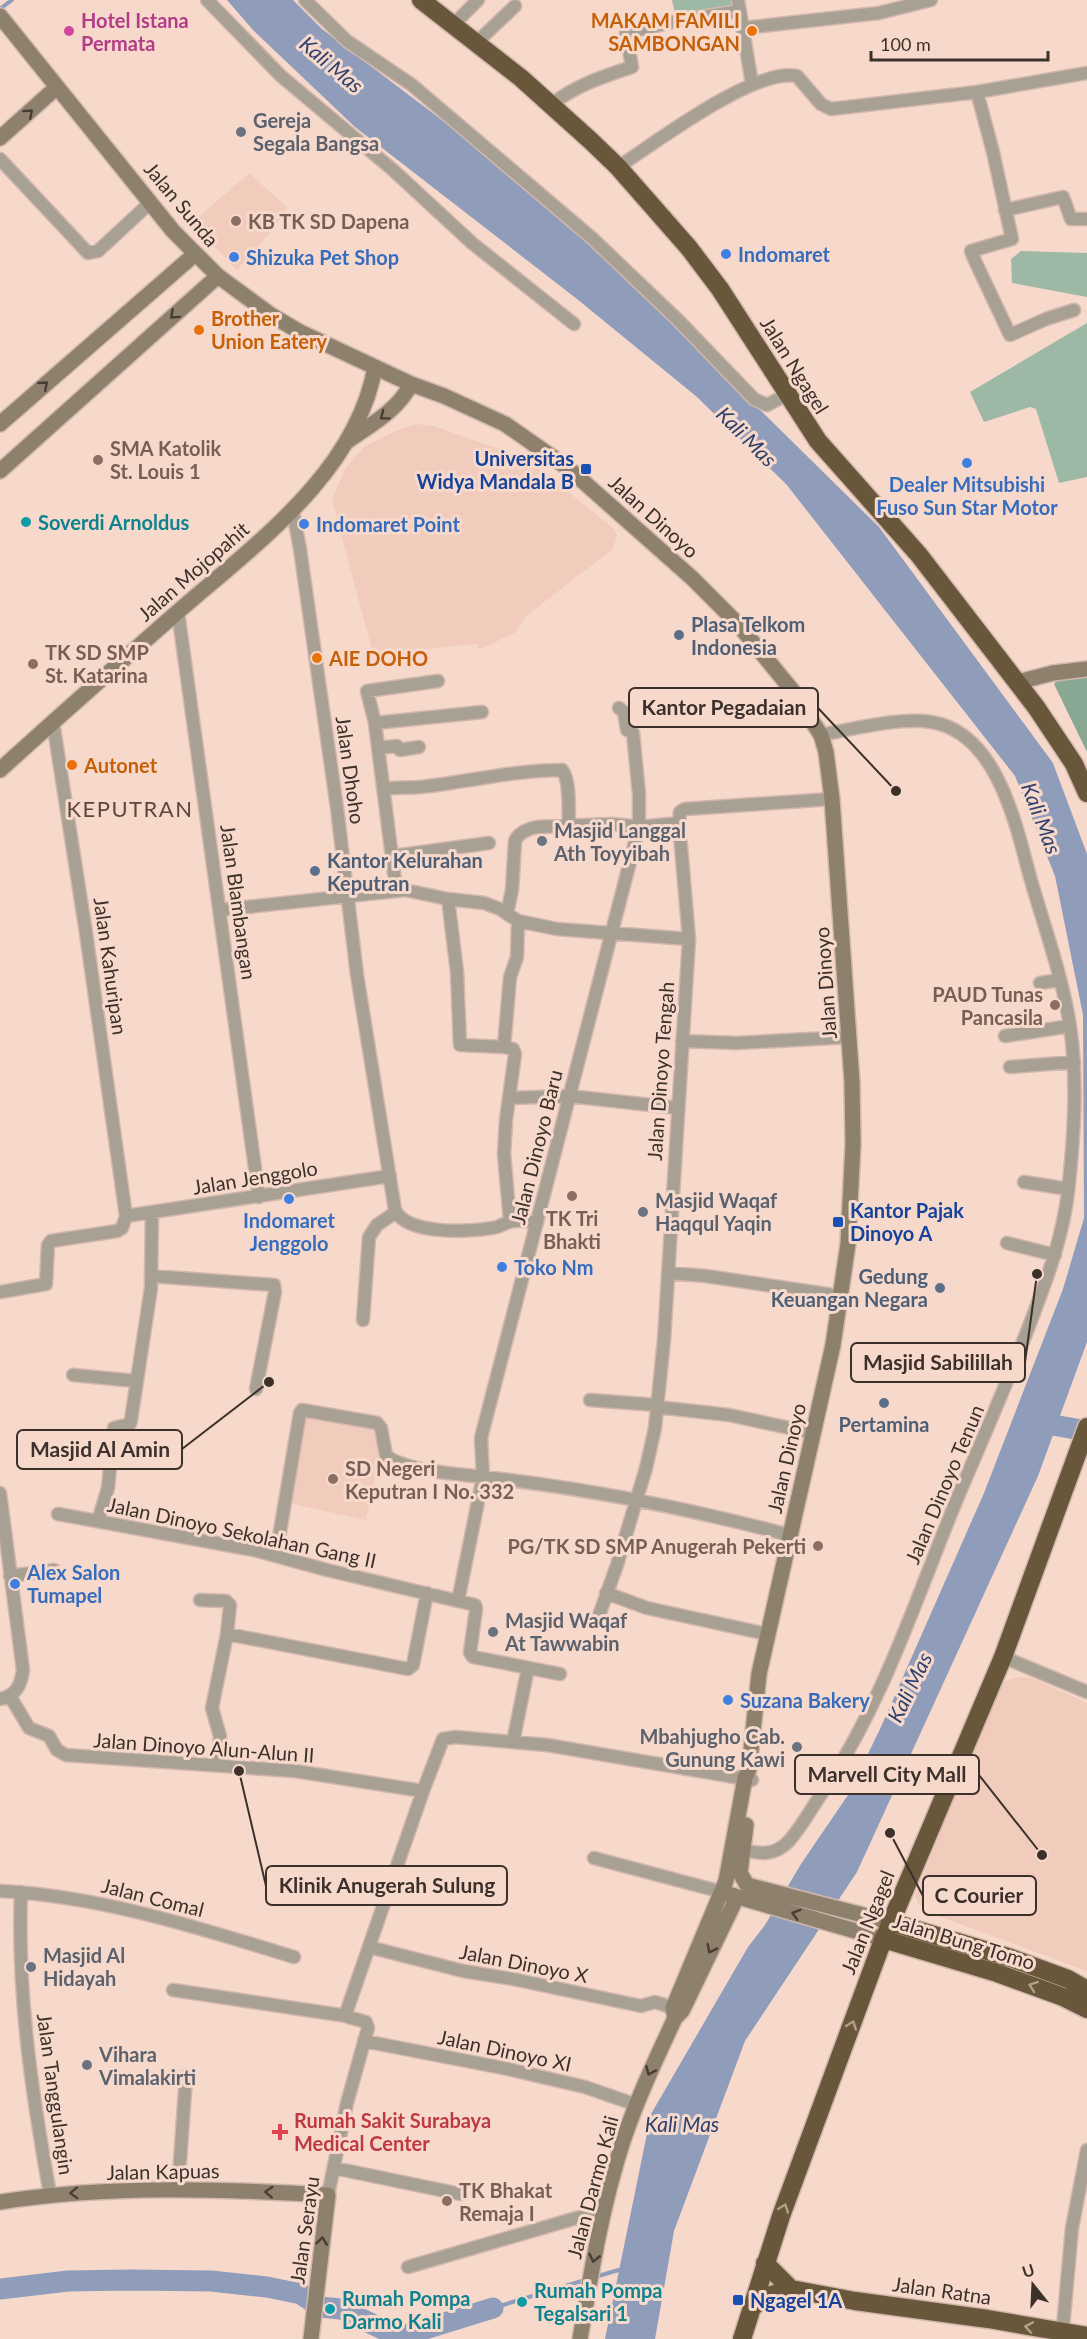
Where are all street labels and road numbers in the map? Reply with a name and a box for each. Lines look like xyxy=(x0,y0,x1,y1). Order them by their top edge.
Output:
street label: Jalan Sunda xyxy=(140,157,224,251)
street label: Jalan Ngagel xyxy=(756,312,834,418)
street label: Jalan Dinoyo xyxy=(604,470,704,562)
street label: Jalan Mojopahit xyxy=(133,516,253,626)
street label: Jalan Dhoho xyxy=(332,714,370,826)
street label: Jalan Blambangan xyxy=(216,823,262,981)
street label: Jalan Kahuripan xyxy=(89,896,133,1036)
street label: Jalan Dinoyo xyxy=(809,926,841,1040)
street label: Jalan Dinoyo Tengah xyxy=(642,981,678,1161)
street label: Jalan Dinoyo Baru xyxy=(505,1067,567,1227)
street label: Jalan Jenggolo xyxy=(191,1155,319,1199)
street label: Jalan Dinoyo xyxy=(762,1401,810,1515)
street label: Jalan Dinoyo Tenun xyxy=(900,1401,988,1567)
street label: Jalan Dinoyo Sekolahan Gang II xyxy=(105,1492,379,1572)
street label: Jalan Dinoyo Alun-Alun II xyxy=(93,1727,315,1767)
street label: Jalan Ngagel xyxy=(835,1867,899,1977)
street label: Jalan Comal xyxy=(99,1873,207,1921)
street label: Jalan Bung Tomo xyxy=(890,1908,1038,1974)
street label: Jalan Dinoyo X xyxy=(458,1939,590,1987)
street label: Jalan Tanggulangin xyxy=(33,2012,79,2176)
street label: Jalan Dinoyo XI xyxy=(436,2024,574,2076)
street label: Jalan Darmo Kali xyxy=(561,2113,623,2261)
street label: Jalan Kapuas xyxy=(106,2158,220,2184)
street label: Jalan Serayu xyxy=(285,2175,323,2285)
street label: Jalan Ratna xyxy=(891,2271,993,2309)

